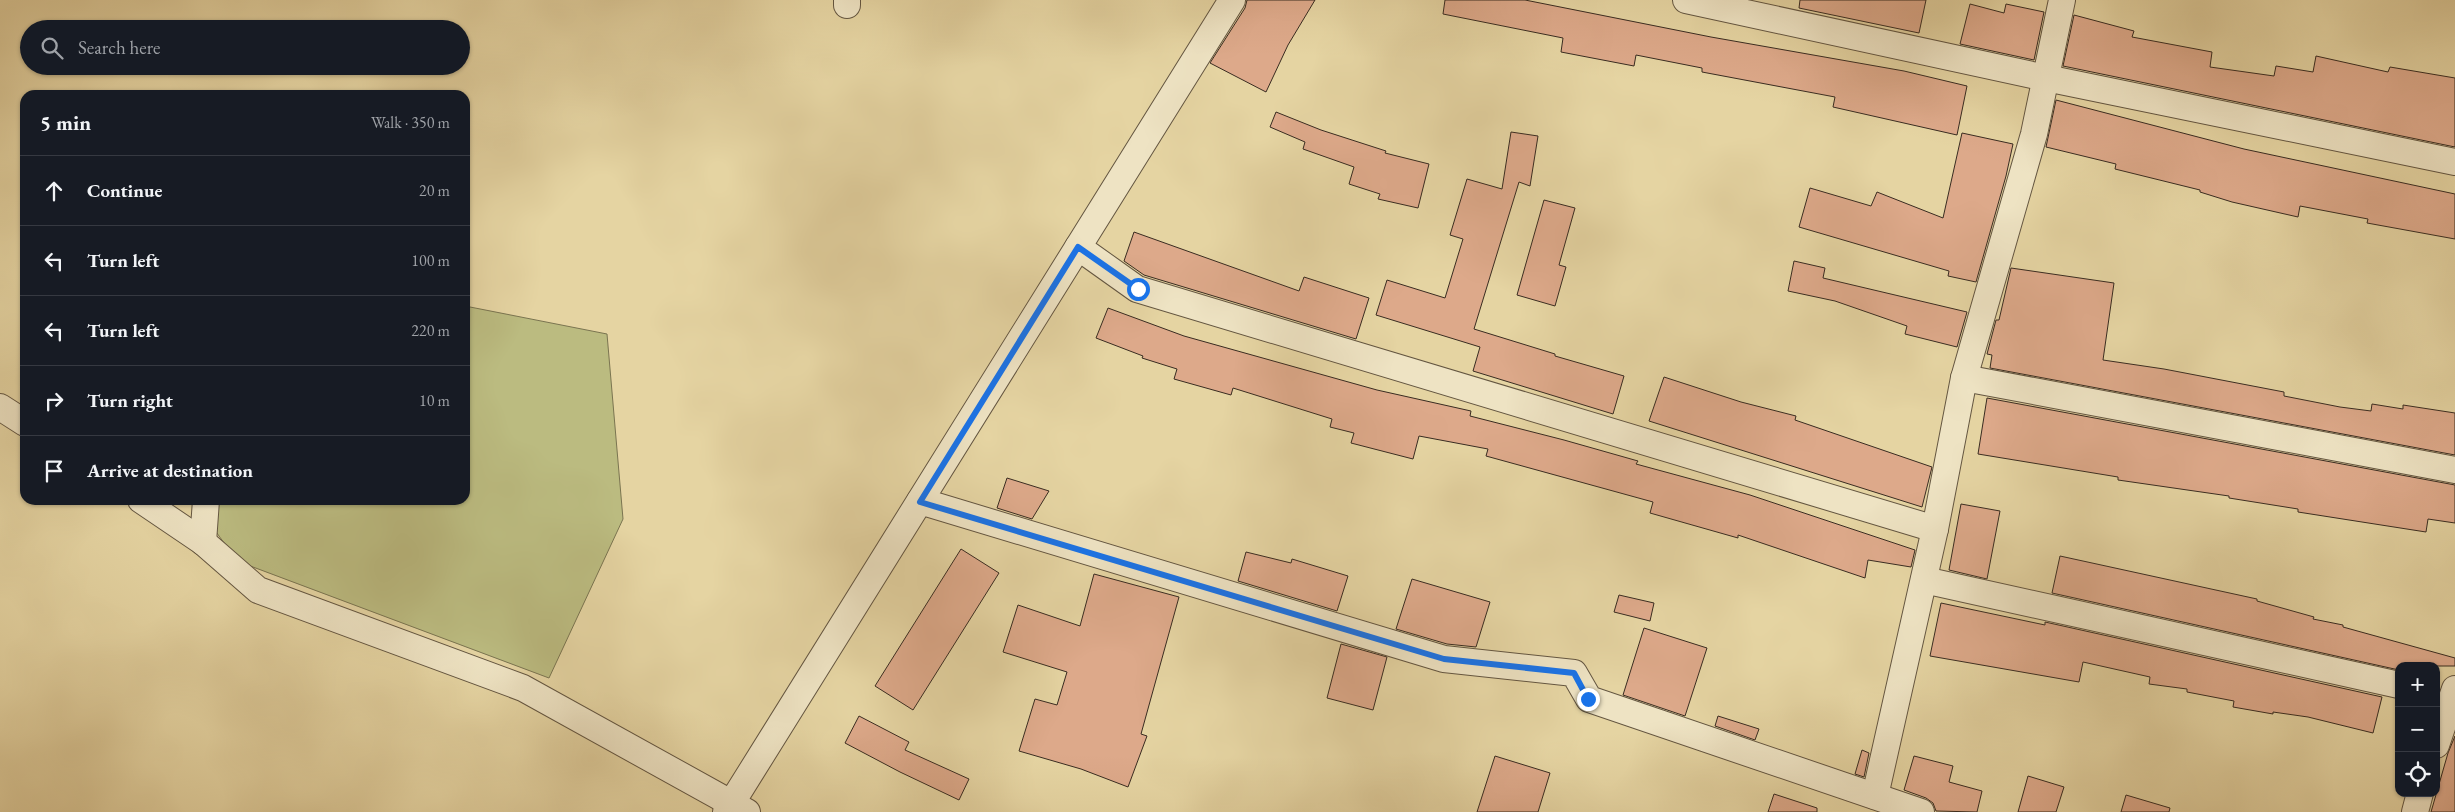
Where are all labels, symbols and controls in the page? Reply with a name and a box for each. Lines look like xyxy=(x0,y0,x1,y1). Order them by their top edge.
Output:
search box xyxy=(20,20,470,75)
icon: search xyxy=(38,34,66,62)
text: Search here xyxy=(78,35,160,60)
text: 5 min xyxy=(40,109,91,136)
text: Walk · 350 m xyxy=(371,112,450,133)
icon: ahead xyxy=(40,177,68,205)
text: Continue xyxy=(87,178,162,203)
text: 20 m xyxy=(419,180,450,201)
icon: left xyxy=(40,247,68,275)
text: Turn left xyxy=(87,248,159,273)
text: 100 m xyxy=(411,250,450,271)
route start xyxy=(1127,278,1150,301)
icon: left xyxy=(40,317,68,345)
text: Turn left xyxy=(87,318,159,343)
text: 220 m xyxy=(411,320,450,341)
icon: right xyxy=(40,387,68,415)
text: Turn right xyxy=(87,388,173,413)
text: 10 m xyxy=(419,390,450,411)
icon: arrive xyxy=(40,457,68,485)
text: Arrive at destination xyxy=(87,458,253,483)
map controls xyxy=(2395,662,2440,797)
button: + xyxy=(2395,662,2440,707)
route end xyxy=(1577,688,1600,711)
button: − xyxy=(2395,707,2440,752)
button: locate xyxy=(2395,752,2440,797)

